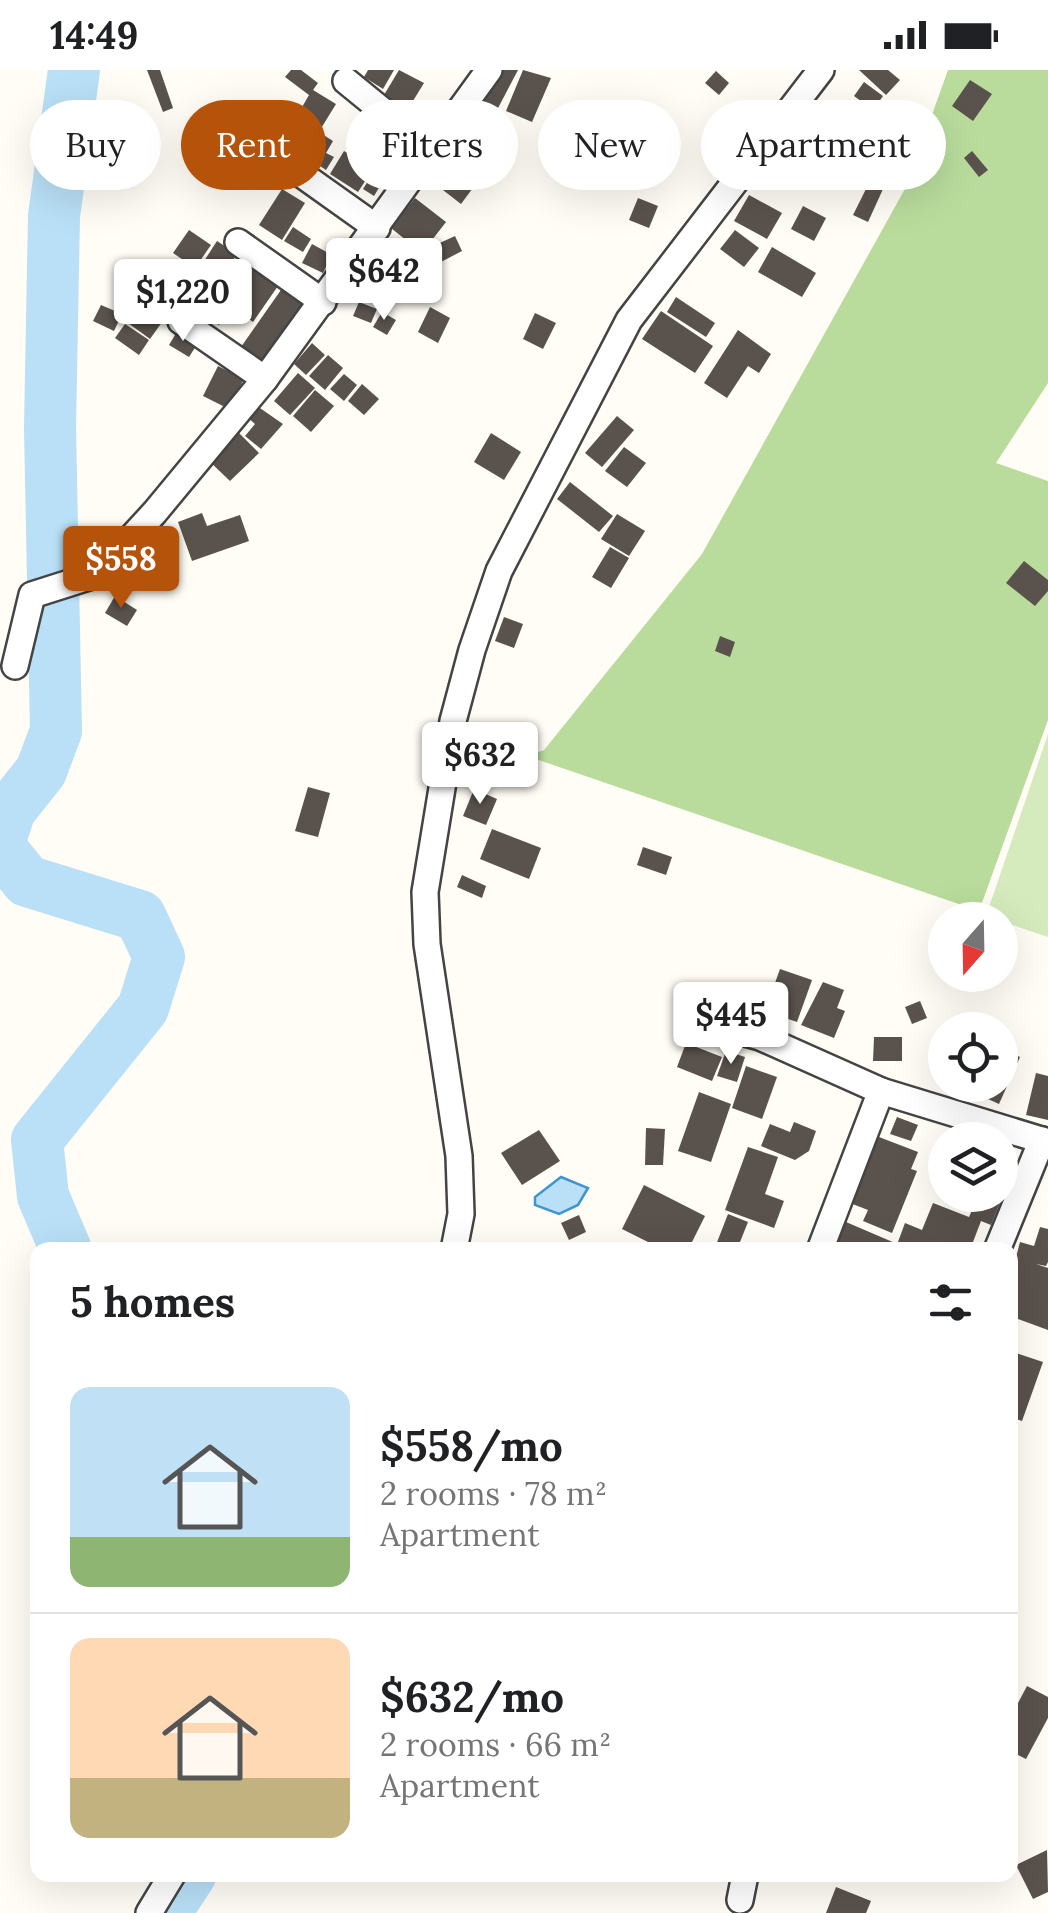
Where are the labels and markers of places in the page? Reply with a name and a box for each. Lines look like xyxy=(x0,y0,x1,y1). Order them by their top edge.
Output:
pin: $642 xyxy=(325,238,443,323)
pin: $1,220 xyxy=(102,259,264,344)
pin: $558 xyxy=(62,526,180,611)
pin: $632 xyxy=(421,722,539,807)
pin: $445 xyxy=(672,982,790,1067)

